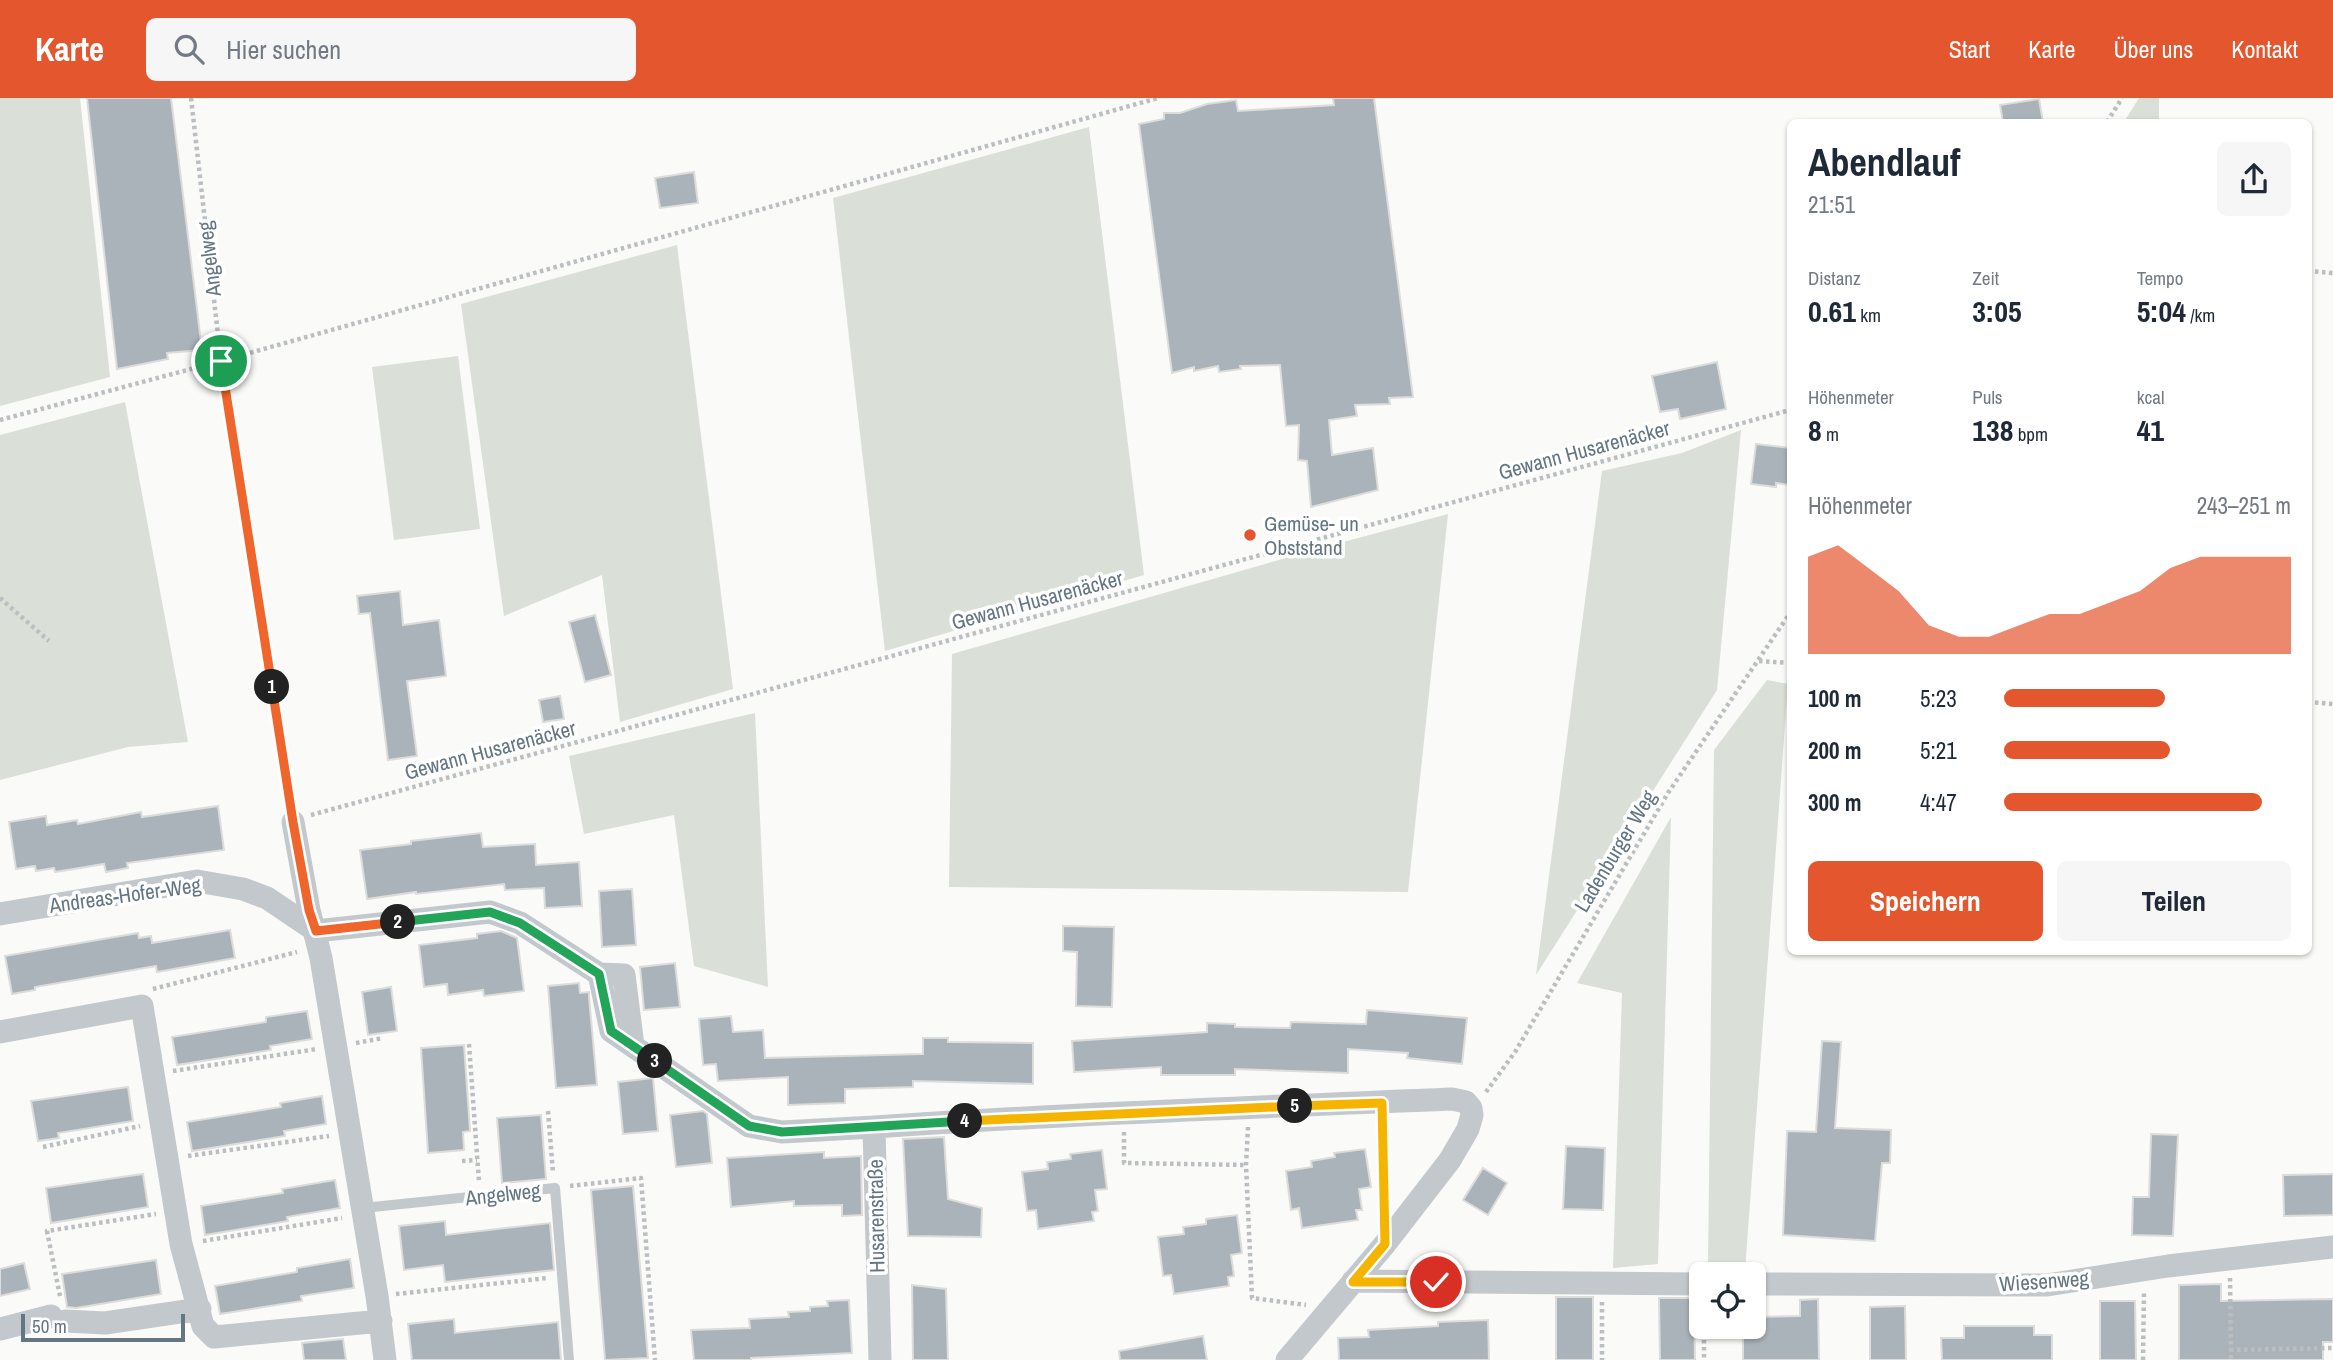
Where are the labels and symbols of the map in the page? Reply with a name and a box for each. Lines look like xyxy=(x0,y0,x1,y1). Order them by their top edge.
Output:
street label: Angelweg xyxy=(190,219,228,299)
pin xyxy=(191,331,251,391)
street label: Gewann Husarenäcker xyxy=(1495,413,1673,487)
place label: Gemüse- un Obststand xyxy=(1264,509,1359,562)
marker: Gemüse- un Obststand xyxy=(1242,527,1258,543)
street label: Gewann Husarenäcker xyxy=(948,563,1126,637)
pin: 1 xyxy=(254,670,290,704)
street label: Gewann Husarenäcker xyxy=(401,713,579,787)
street label: Ladenburger Weg xyxy=(1567,784,1663,917)
street label: Andreas-Hofer-Weg xyxy=(46,870,203,920)
pin: 2 xyxy=(380,904,416,940)
pin: 3 xyxy=(638,1044,672,1079)
pin: 5 xyxy=(1278,1088,1312,1124)
pin: 4 xyxy=(948,1104,982,1138)
street label: Husarenstraße xyxy=(861,1159,891,1273)
street label: Angelweg xyxy=(463,1176,543,1212)
pin xyxy=(1406,1252,1466,1312)
street label: Wiesenweg xyxy=(1998,1263,2090,1299)
scale bar xyxy=(21,1311,186,1343)

